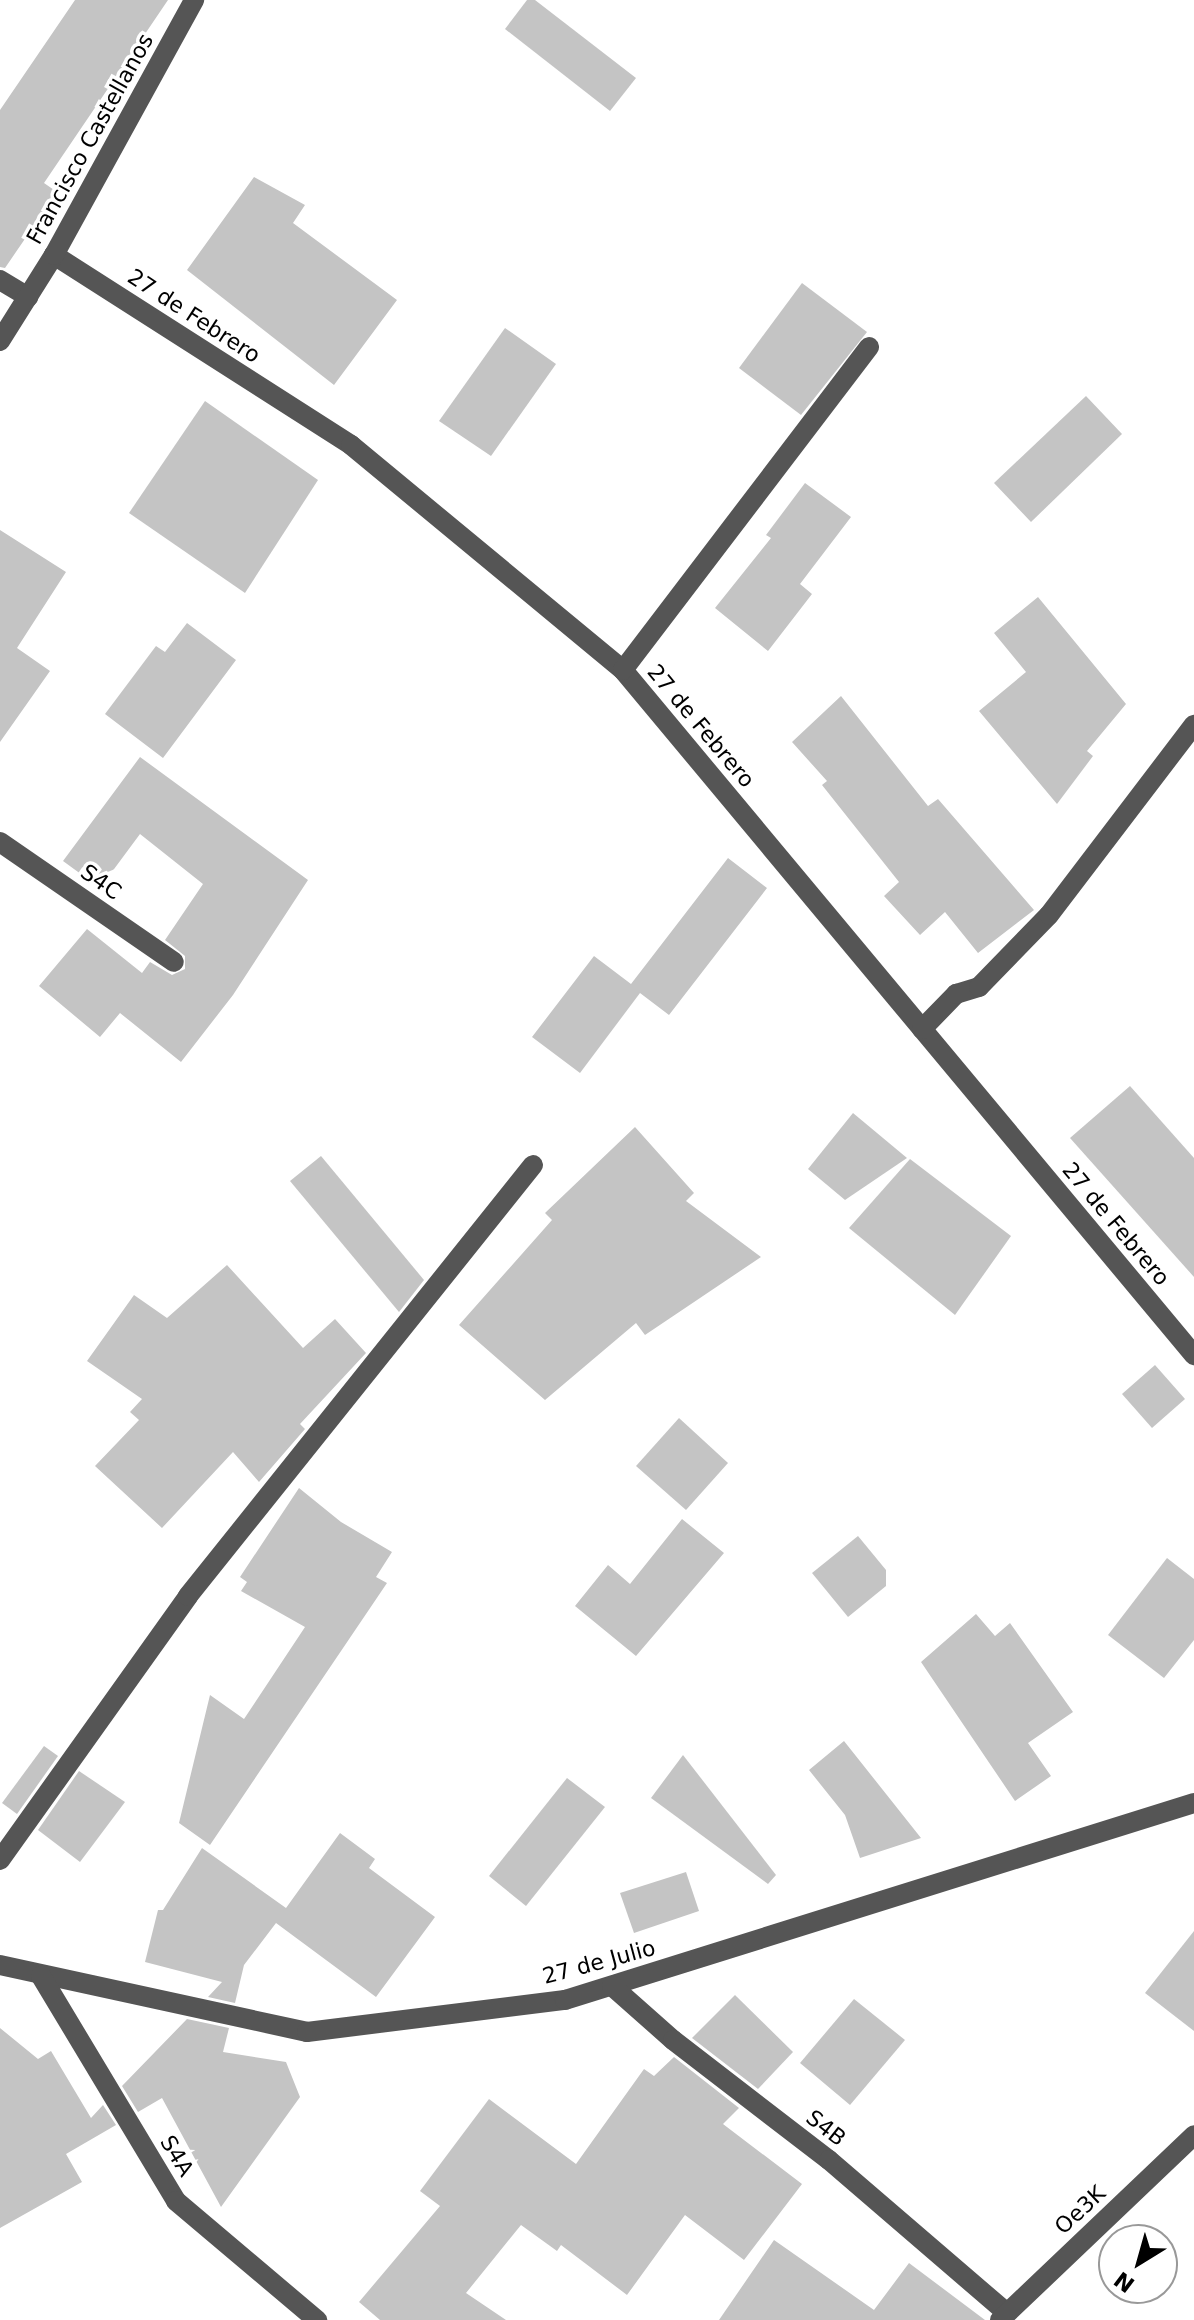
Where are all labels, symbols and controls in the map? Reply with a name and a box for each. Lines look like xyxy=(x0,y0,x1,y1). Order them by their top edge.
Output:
street label: Francisco Castellanos xyxy=(21,29,159,249)
street label: 27 de Febrero xyxy=(123,263,265,369)
street label: 27 de Febrero xyxy=(642,659,760,793)
street label: S4C xyxy=(76,859,126,905)
street label: 27 de Febrero xyxy=(1057,1157,1175,1291)
street label: 27 de Julio xyxy=(540,1934,658,1990)
street label: S4B xyxy=(801,2104,851,2152)
street label: S4A xyxy=(155,2131,199,2181)
street label: Oe3K xyxy=(1049,2180,1111,2240)
north arrow xyxy=(1098,2224,1178,2304)
text: N xyxy=(1110,2266,1139,2298)

